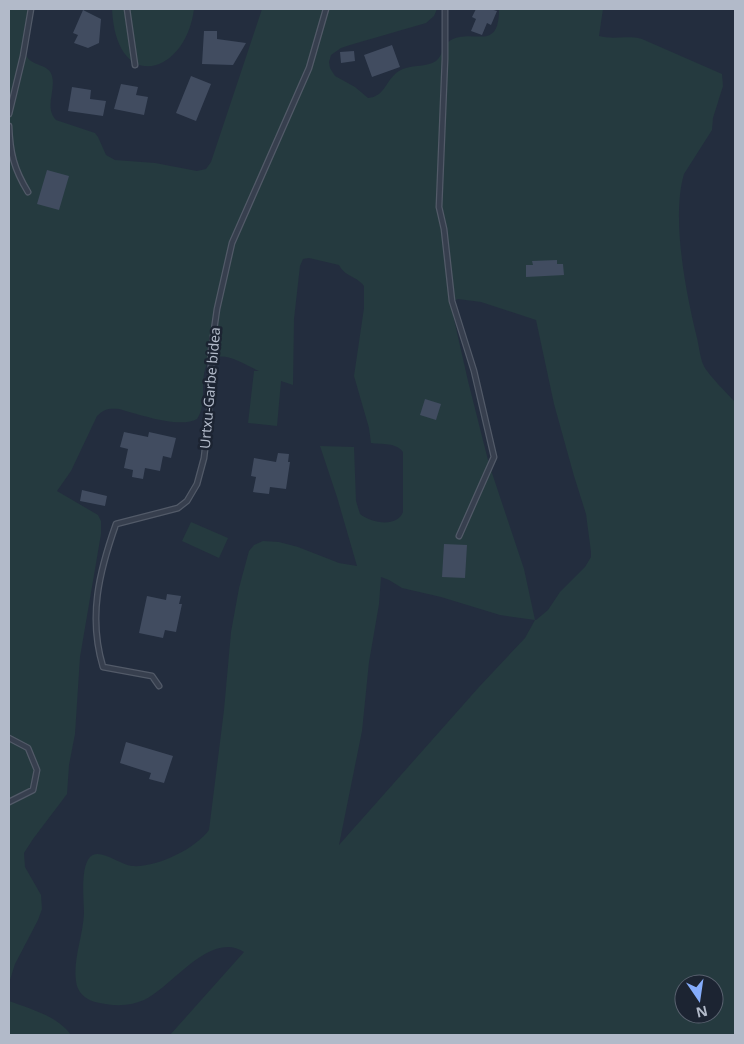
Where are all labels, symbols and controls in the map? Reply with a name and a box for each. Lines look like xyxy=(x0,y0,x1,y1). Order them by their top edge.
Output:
street label: Urtxu-Garbe bidea xyxy=(195,326,224,450)
north arrow xyxy=(674,974,724,1024)
text: N xyxy=(694,1002,710,1023)

